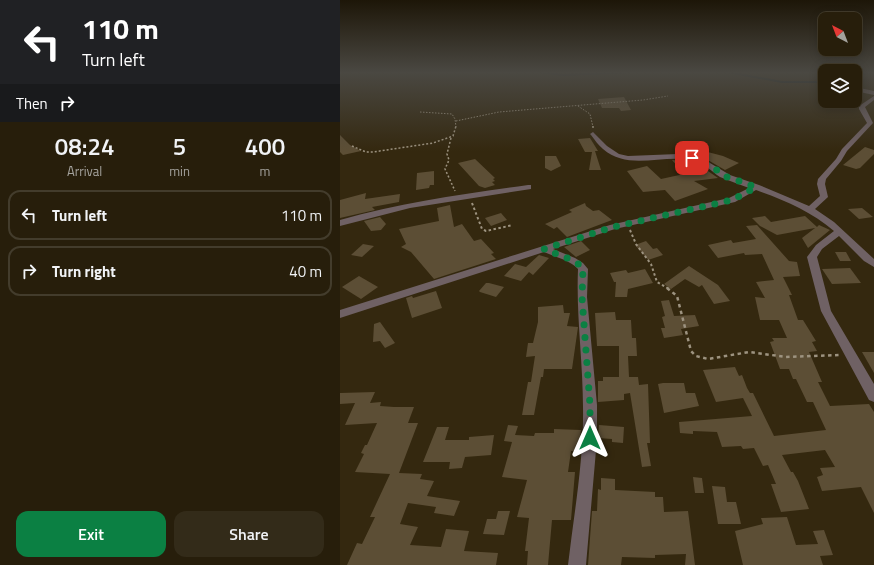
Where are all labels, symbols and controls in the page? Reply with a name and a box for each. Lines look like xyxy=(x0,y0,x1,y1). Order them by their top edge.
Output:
text: 110 m xyxy=(82,7,159,50)
north arrow xyxy=(818,12,862,56)
map controls xyxy=(818,12,862,108)
icon: left xyxy=(16,16,68,68)
text: Turn left xyxy=(82,46,145,73)
button: layers xyxy=(818,64,862,108)
text: Then xyxy=(16,92,48,115)
icon: right xyxy=(56,92,78,114)
text: 08:24 xyxy=(55,128,114,164)
text: 5 xyxy=(173,128,186,164)
text: 400 xyxy=(245,128,285,164)
pin xyxy=(675,141,709,175)
icon: arrive xyxy=(681,147,703,169)
text: Arrival xyxy=(67,161,102,181)
text: min xyxy=(169,161,190,181)
text: m xyxy=(260,161,270,181)
icon: left xyxy=(18,204,40,226)
text: Turn left xyxy=(52,204,107,227)
text: 110 m xyxy=(281,204,322,227)
icon: right xyxy=(18,260,40,282)
text: Turn right xyxy=(52,260,116,283)
text: 40 m xyxy=(289,260,322,283)
position arrow xyxy=(569,417,611,459)
button: Exit xyxy=(16,511,166,557)
button: Share xyxy=(174,511,324,557)

